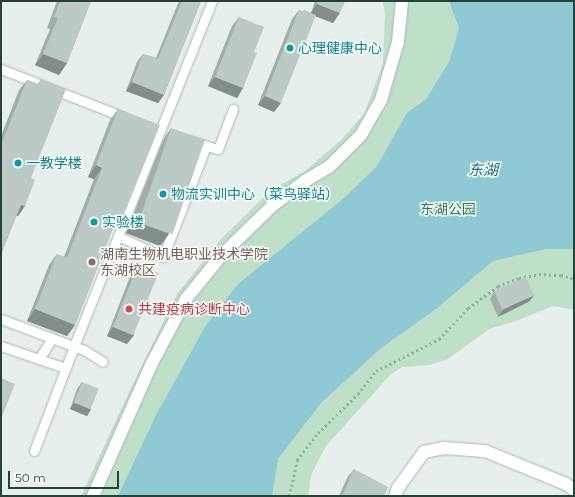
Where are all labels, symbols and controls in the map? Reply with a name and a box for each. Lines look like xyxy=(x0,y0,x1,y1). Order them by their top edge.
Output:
place label: 心理健康中心 xyxy=(298,40,382,56)
marker: 心理健康中心 xyxy=(285,43,295,53)
place label: 一教学楼 xyxy=(26,155,82,171)
marker: 一教学楼 xyxy=(13,158,23,168)
water label: 东湖 xyxy=(468,161,498,179)
place label: 物流实训中心（菜鸟驿站） xyxy=(171,186,339,202)
marker: 物流实训中心（菜鸟驿站） xyxy=(158,189,168,199)
park label: 东湖公园 xyxy=(420,201,476,217)
place label: 实验楼 xyxy=(102,214,144,230)
marker: 实验楼 xyxy=(89,217,99,227)
place label: 湖南生物机电职业技术学院 东湖校区 xyxy=(100,246,268,278)
marker: 湖南生物机电职业技术学院 东湖校区 xyxy=(87,257,97,267)
place label: 共建疫病诊断中心 xyxy=(138,301,250,317)
marker: 共建疫病诊断中心 xyxy=(123,303,135,315)
scale bar xyxy=(10,463,121,489)
text: 50 m xyxy=(15,470,46,485)

